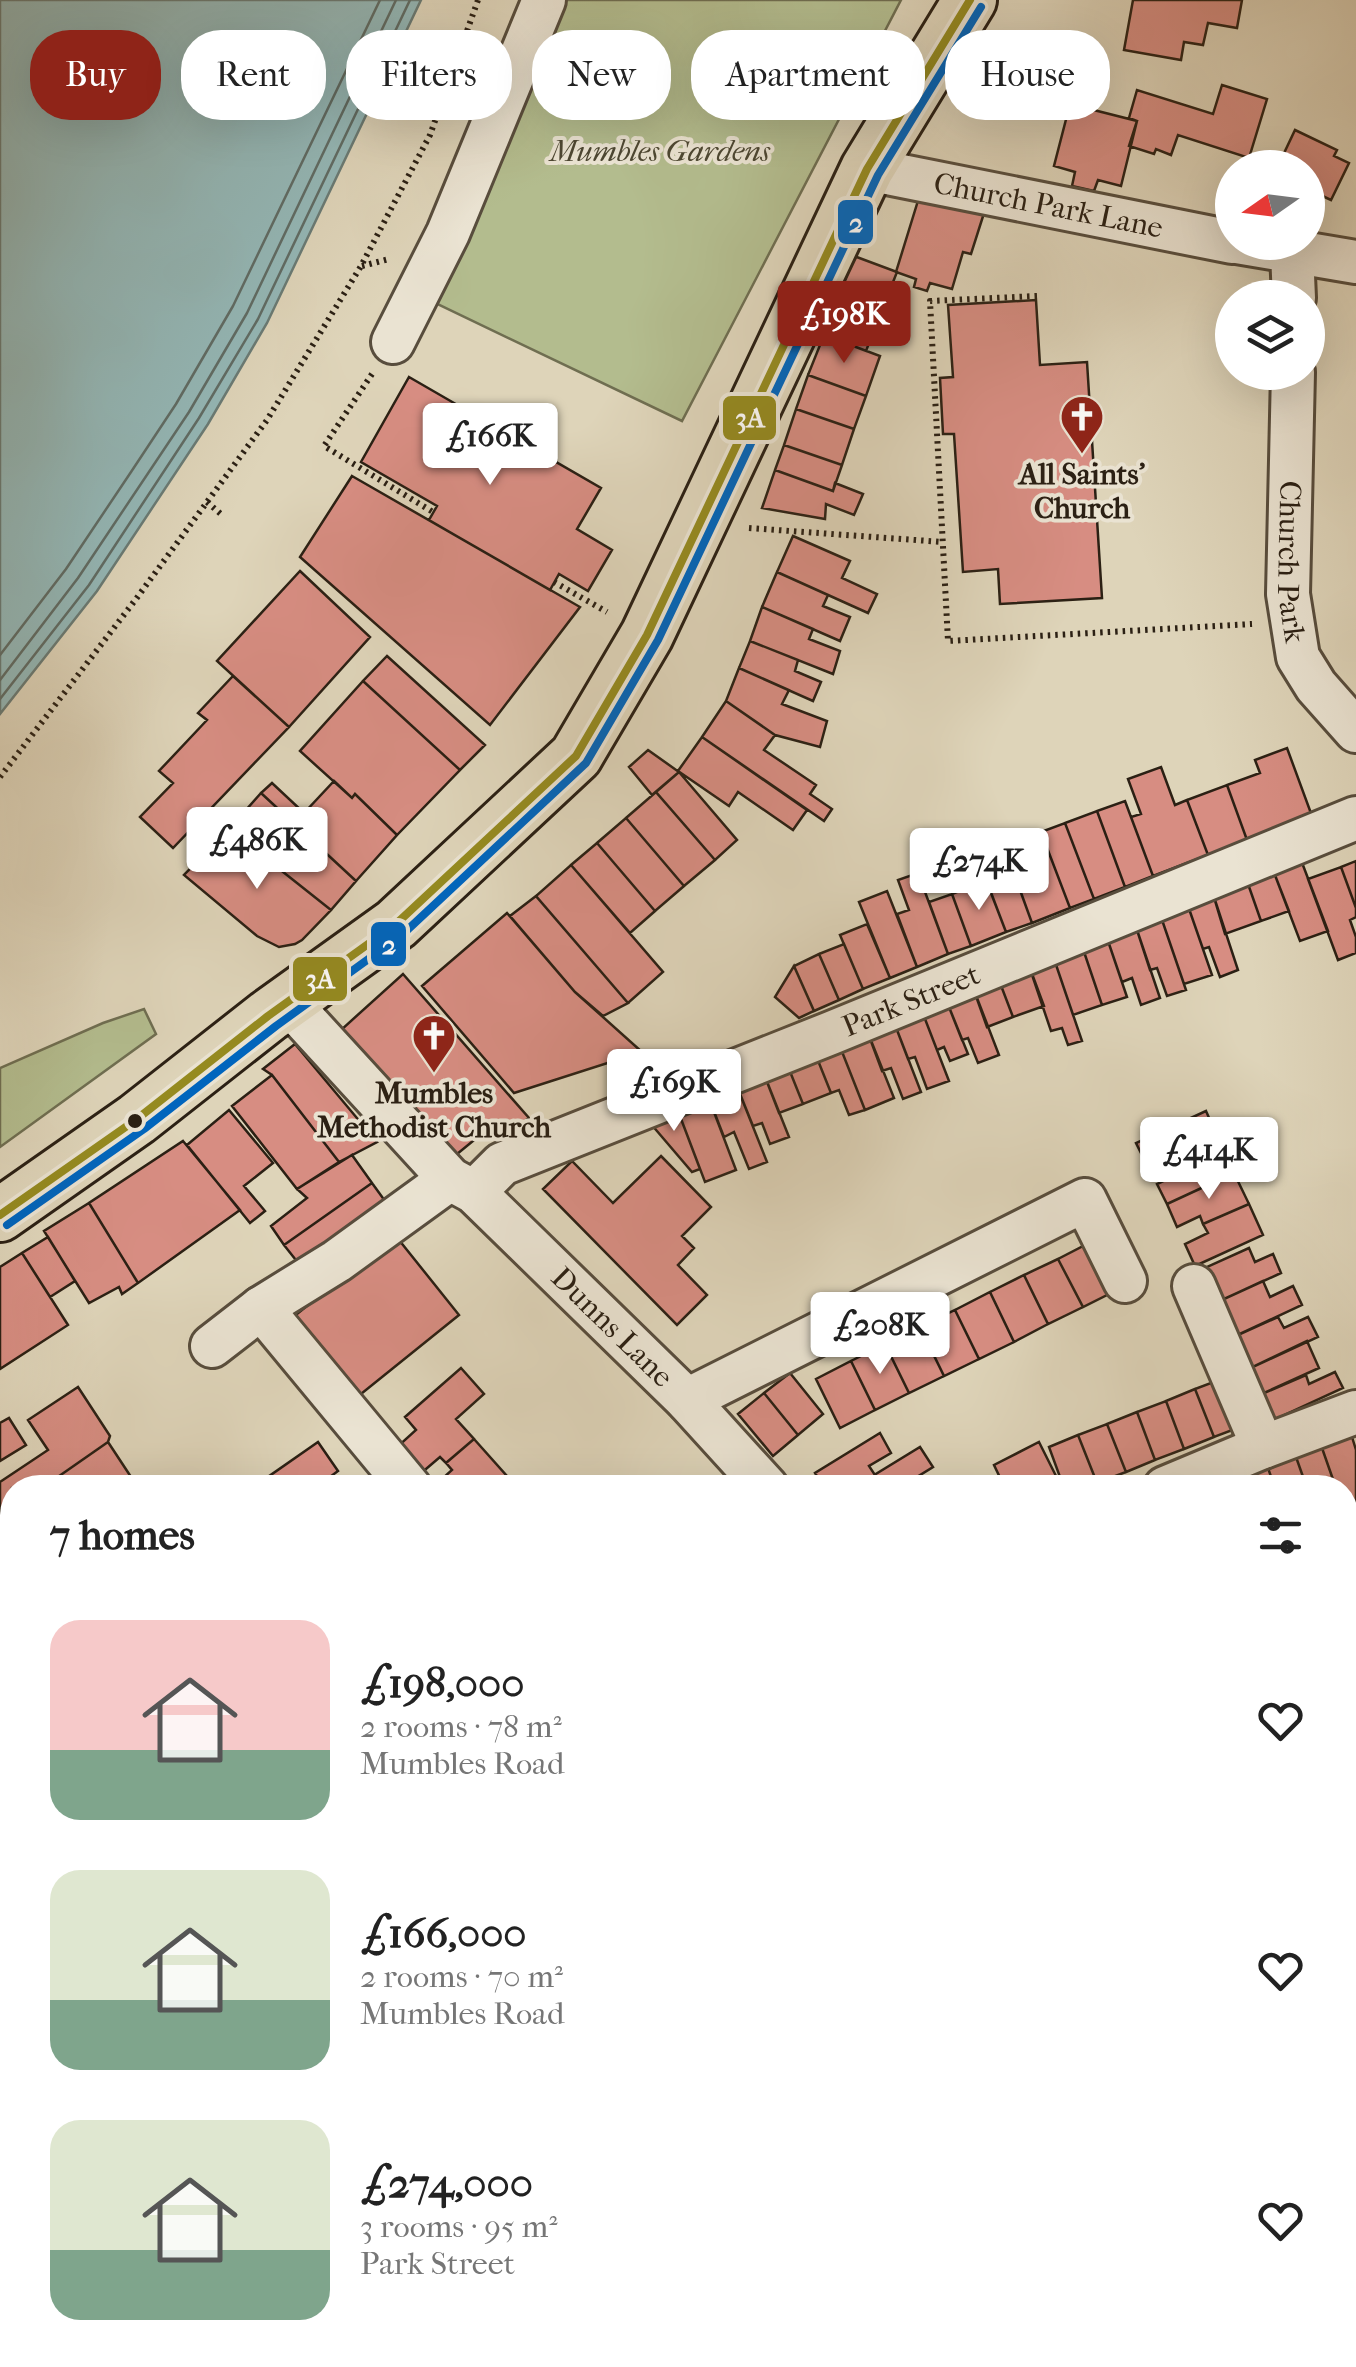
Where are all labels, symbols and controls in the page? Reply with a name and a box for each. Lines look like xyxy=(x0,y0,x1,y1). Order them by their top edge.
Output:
chip: Buy xyxy=(30,30,161,120)
chip: Rent xyxy=(181,30,326,120)
chip: Filters xyxy=(346,30,512,120)
chip: New xyxy=(532,30,671,120)
chip: Apartment xyxy=(691,30,925,120)
chip: House xyxy=(945,30,1110,120)
park label: Mumbles Gardens xyxy=(548,134,771,169)
north arrow xyxy=(1215,150,1325,260)
map controls xyxy=(1215,150,1325,390)
street label: Church Park Lane xyxy=(931,165,1166,245)
line badge: 2 xyxy=(836,198,875,246)
text: 2 xyxy=(849,206,863,239)
button: layers xyxy=(1215,280,1325,390)
pin: £198K xyxy=(774,281,914,366)
text: £198K xyxy=(800,295,888,332)
line badge: 3A xyxy=(721,394,778,442)
church icon: All Saints' Church xyxy=(1059,394,1105,455)
text: 3A xyxy=(735,401,766,434)
pin: £166K xyxy=(420,403,560,488)
text: £166K xyxy=(445,417,535,454)
place label: All Saints' Church xyxy=(1017,457,1146,526)
street label: Church Park xyxy=(1270,480,1313,646)
pin: £486K xyxy=(187,807,327,892)
text: £486K xyxy=(209,821,305,858)
pin: £274K xyxy=(909,828,1049,913)
text: £274K xyxy=(932,842,1026,879)
line badge: 2 xyxy=(369,920,408,968)
text: 2 xyxy=(382,928,396,961)
line badge: 3A xyxy=(291,955,349,1003)
street label: Park Street xyxy=(837,956,985,1044)
text: 3A xyxy=(305,962,336,995)
church icon: Mumbles Methodist Church xyxy=(411,1013,457,1074)
pin: £169K xyxy=(604,1049,744,1134)
text: £169K xyxy=(629,1063,719,1100)
place label: Mumbles Methodist Church xyxy=(317,1076,552,1145)
unlabelled marker xyxy=(125,1111,145,1131)
pin: £414K xyxy=(1139,1117,1279,1202)
text: £414K xyxy=(1162,1131,1256,1168)
street label: Dunns Lane xyxy=(544,1260,681,1394)
pin: £208K xyxy=(810,1292,950,1377)
text: £208K xyxy=(833,1306,927,1343)
icon: filters xyxy=(1253,1508,1308,1563)
text: 7 homes xyxy=(50,1511,195,1560)
text: £198,000 xyxy=(360,1659,524,1708)
icon: home xyxy=(130,1660,250,1780)
icon: heart xyxy=(1253,1693,1308,1748)
text: 2 rooms · 78 m² xyxy=(360,1708,562,1745)
text: Mumbles Road xyxy=(360,1745,564,1782)
text: £166,000 xyxy=(360,1909,527,1958)
icon: home xyxy=(130,1910,250,2030)
icon: heart xyxy=(1253,1943,1308,1998)
text: 2 rooms · 70 m² xyxy=(360,1958,563,1995)
text: Mumbles Road xyxy=(360,1995,564,2032)
text: £274,000 xyxy=(360,2159,533,2208)
icon: home xyxy=(130,2160,250,2280)
icon: heart xyxy=(1253,2193,1308,2248)
text: 3 rooms · 95 m² xyxy=(360,2208,557,2245)
text: Park Street xyxy=(360,2245,515,2282)

